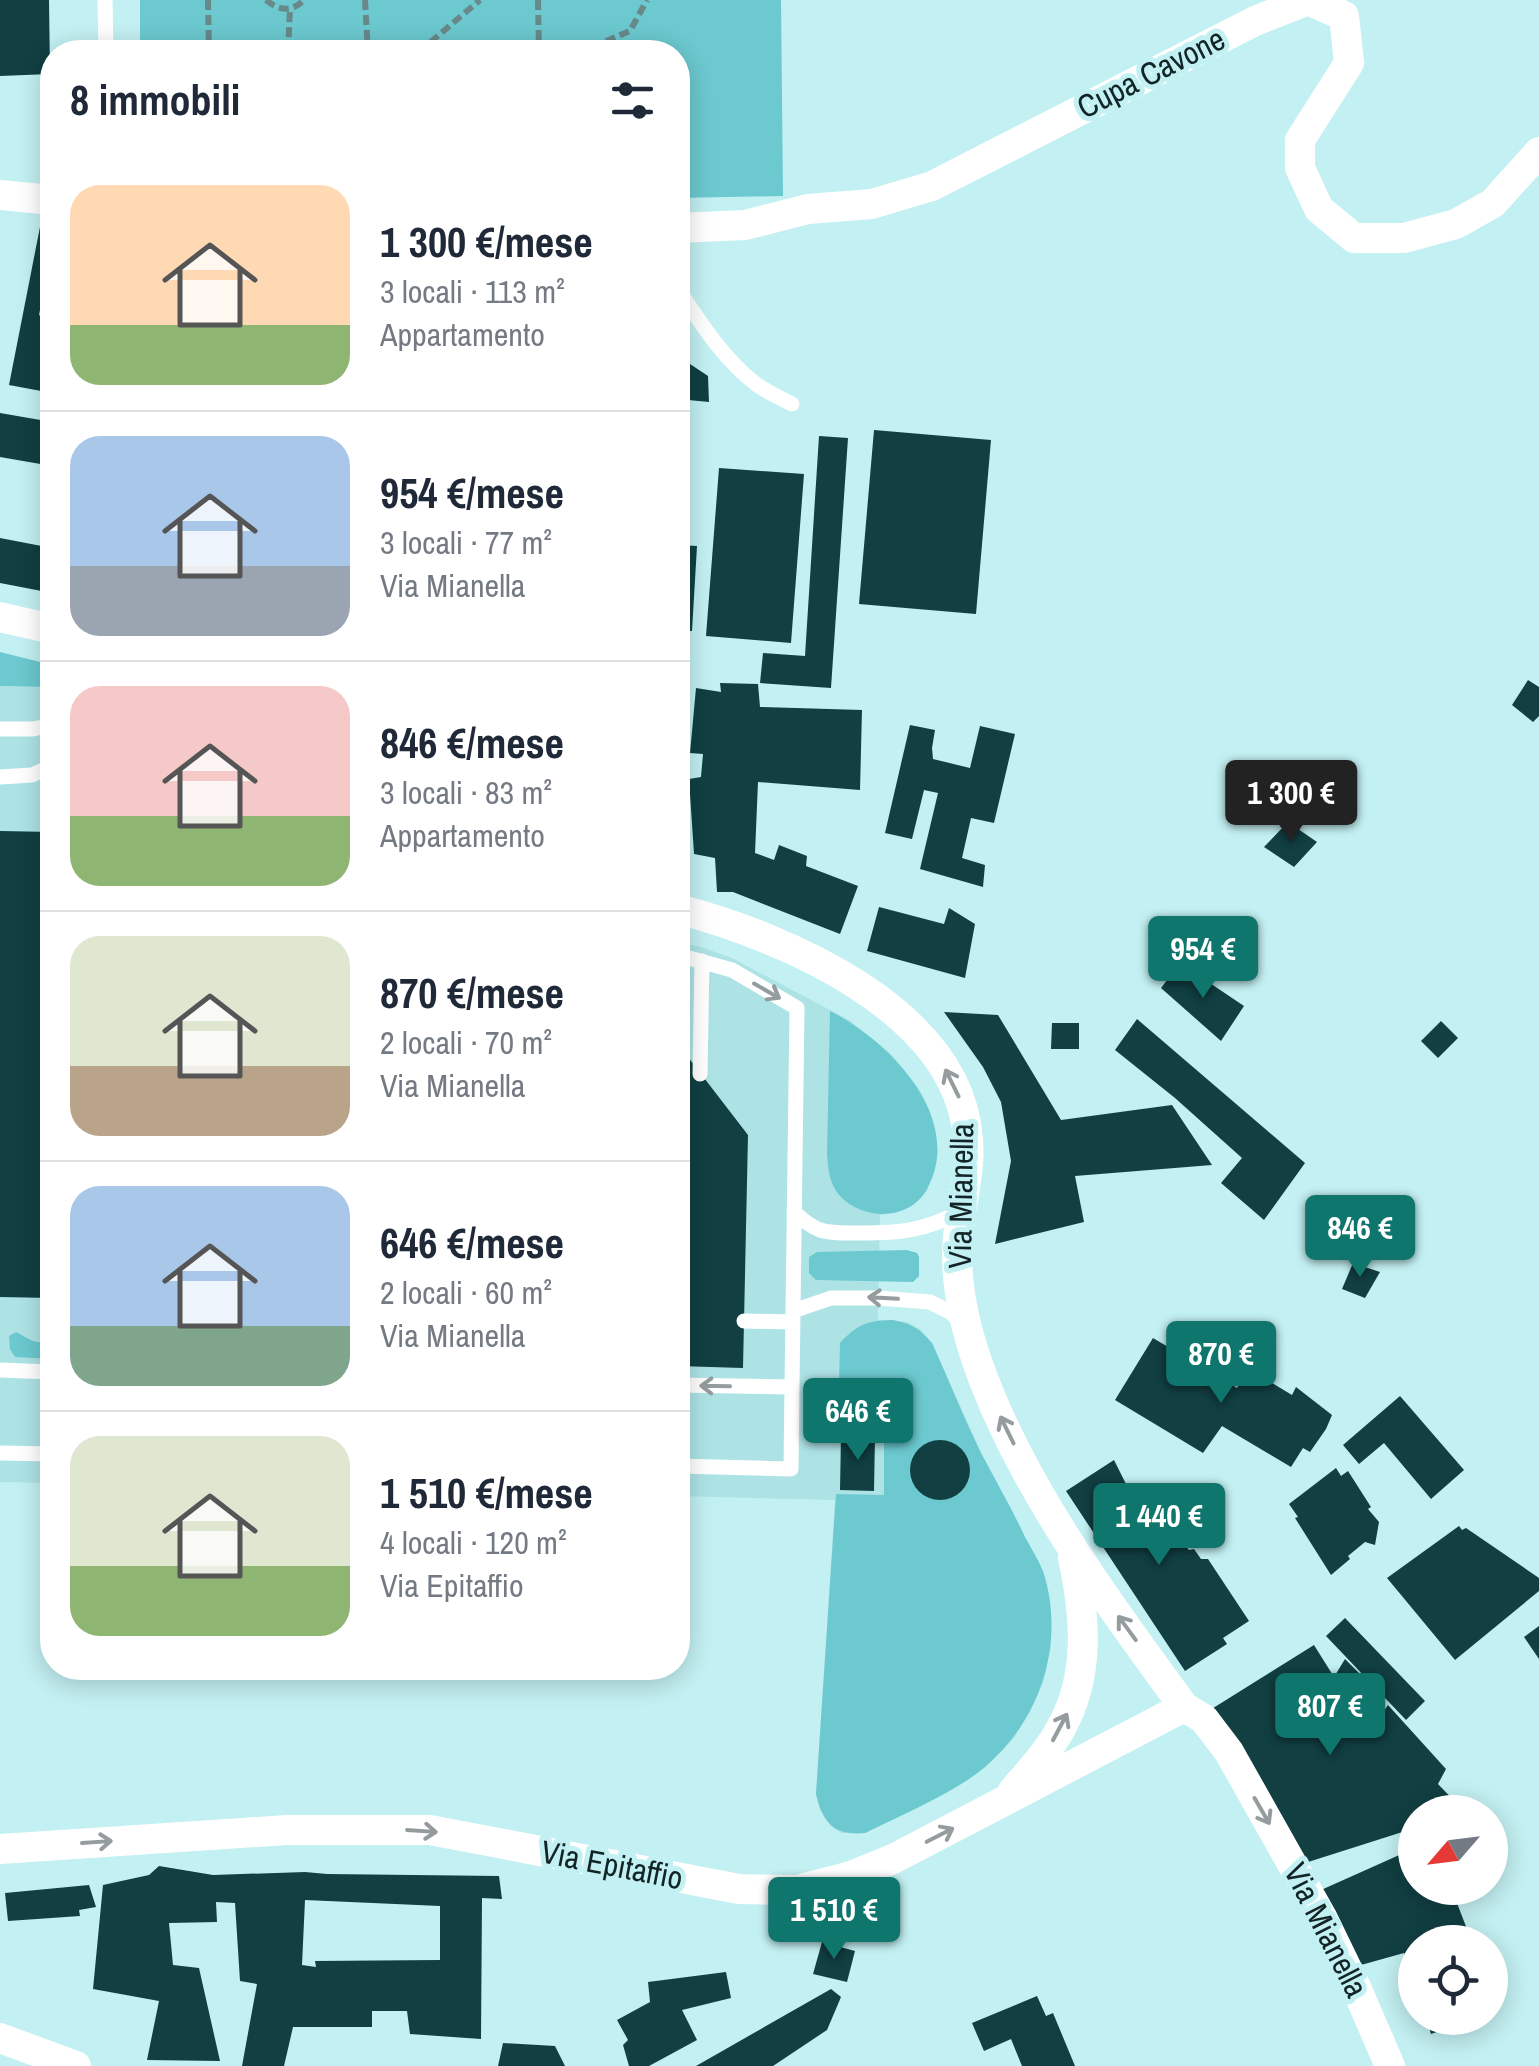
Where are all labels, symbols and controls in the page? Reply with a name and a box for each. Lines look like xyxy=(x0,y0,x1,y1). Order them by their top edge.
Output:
street label: Cupa Cavone xyxy=(1070,17,1232,128)
text: 8 immobili xyxy=(70,72,240,128)
icon: filters xyxy=(605,73,660,128)
text: 1 300 €/mese xyxy=(380,214,593,270)
icon: home xyxy=(150,225,270,345)
text: 3 locali · 113 m² xyxy=(380,270,565,313)
text: Appartamento xyxy=(380,313,545,356)
text: 954 €/mese xyxy=(380,465,564,521)
icon: home xyxy=(150,476,270,596)
text: 3 locali · 77 m² xyxy=(380,521,552,564)
text: Via Mianella xyxy=(380,564,525,607)
text: 846 €/mese xyxy=(380,715,564,771)
icon: home xyxy=(150,726,270,846)
pin: 1 300 € xyxy=(1199,760,1383,845)
text: 3 locali · 83 m² xyxy=(380,771,552,814)
text: 1 300 € xyxy=(1247,771,1335,814)
text: Appartamento xyxy=(380,814,545,857)
pin: 954 € xyxy=(1133,916,1273,1001)
text: 954 € xyxy=(1170,927,1236,970)
text: 870 €/mese xyxy=(380,965,564,1021)
icon: home xyxy=(150,976,270,1096)
one-way arrow xyxy=(753,981,781,1001)
text: 2 locali · 70 m² xyxy=(380,1021,552,1064)
text: Via Mianella xyxy=(380,1064,525,1107)
one-way arrow xyxy=(942,1068,961,1098)
street label: Via Mianella xyxy=(938,1123,983,1269)
pin: 846 € xyxy=(1290,1195,1430,1280)
text: 846 € xyxy=(1327,1206,1393,1249)
text: 646 €/mese xyxy=(380,1215,564,1271)
icon: home xyxy=(150,1226,270,1346)
text: 2 locali · 60 m² xyxy=(380,1271,552,1314)
one-way arrow xyxy=(867,1288,899,1307)
text: Via Mianella xyxy=(380,1314,525,1357)
pin: 870 € xyxy=(1151,1321,1291,1406)
text: 870 € xyxy=(1188,1332,1254,1375)
one-way arrow xyxy=(699,1376,731,1395)
pin: 646 € xyxy=(788,1378,928,1463)
text: 646 € xyxy=(825,1389,891,1432)
one-way arrow xyxy=(997,1416,1016,1445)
text: 1 510 €/mese xyxy=(380,1465,593,1521)
icon: home xyxy=(150,1476,270,1596)
pin: 1 440 € xyxy=(1067,1483,1251,1568)
text: 1 440 € xyxy=(1115,1494,1203,1537)
text: 4 locali · 120 m² xyxy=(380,1521,567,1564)
text: Via Epitaffio xyxy=(380,1564,524,1607)
one-way arrow xyxy=(1117,1614,1138,1642)
pin: 807 € xyxy=(1260,1673,1400,1758)
text: 807 € xyxy=(1297,1684,1363,1727)
one-way arrow xyxy=(1051,1713,1070,1743)
north arrow xyxy=(1398,1795,1508,1905)
map controls xyxy=(1398,1795,1508,2035)
one-way arrow xyxy=(1252,1797,1272,1825)
one-way arrow xyxy=(405,1821,437,1840)
one-way arrow xyxy=(925,1825,955,1844)
street label: Via Epitaffio xyxy=(538,1830,687,1899)
one-way arrow xyxy=(81,1832,113,1851)
street label: Via Mianella xyxy=(1274,1855,1379,2005)
pin: 1 510 € xyxy=(742,1877,926,1962)
text: 1 510 € xyxy=(790,1888,878,1931)
button: locate xyxy=(1398,1925,1508,2035)

